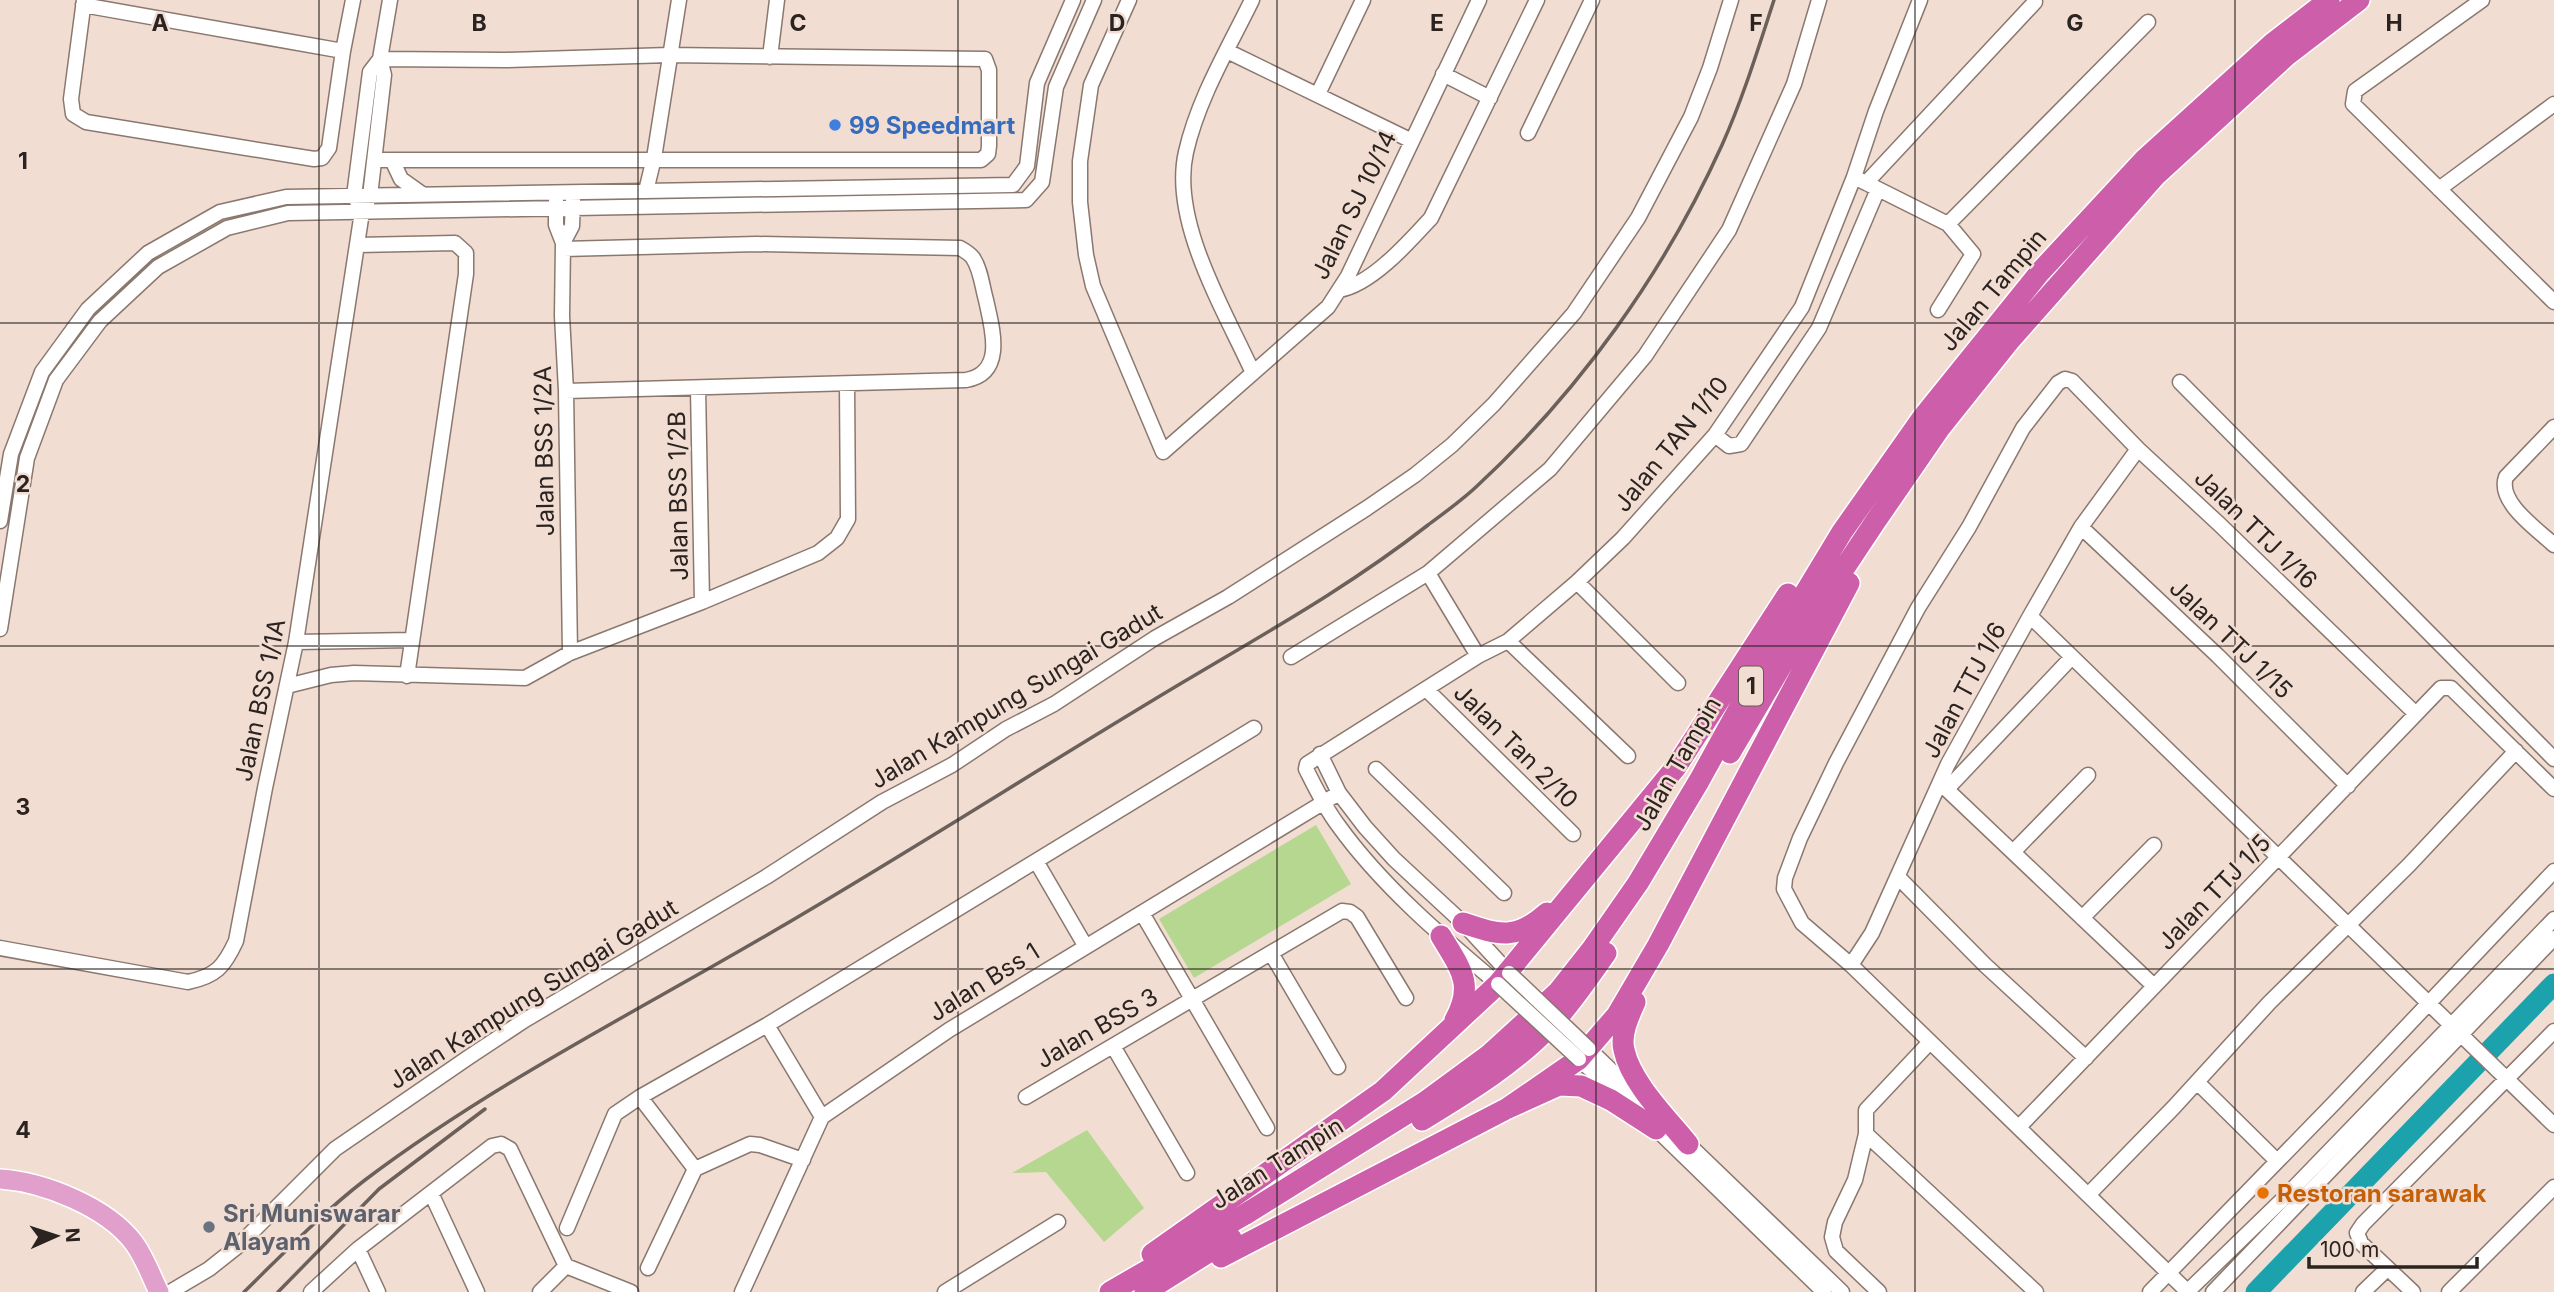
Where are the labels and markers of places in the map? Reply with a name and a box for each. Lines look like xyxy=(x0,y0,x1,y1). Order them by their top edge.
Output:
place label: 99 Speedmart xyxy=(849,111,1016,140)
marker: 99 Speedmart xyxy=(827,117,843,133)
place label: Restoran sarawak xyxy=(2277,1179,2487,1208)
marker: Restoran sarawak xyxy=(2255,1185,2271,1201)
place label: Sri Muniswarar Alayam xyxy=(223,1199,401,1256)
marker: Sri Muniswarar Alayam xyxy=(201,1219,217,1235)

